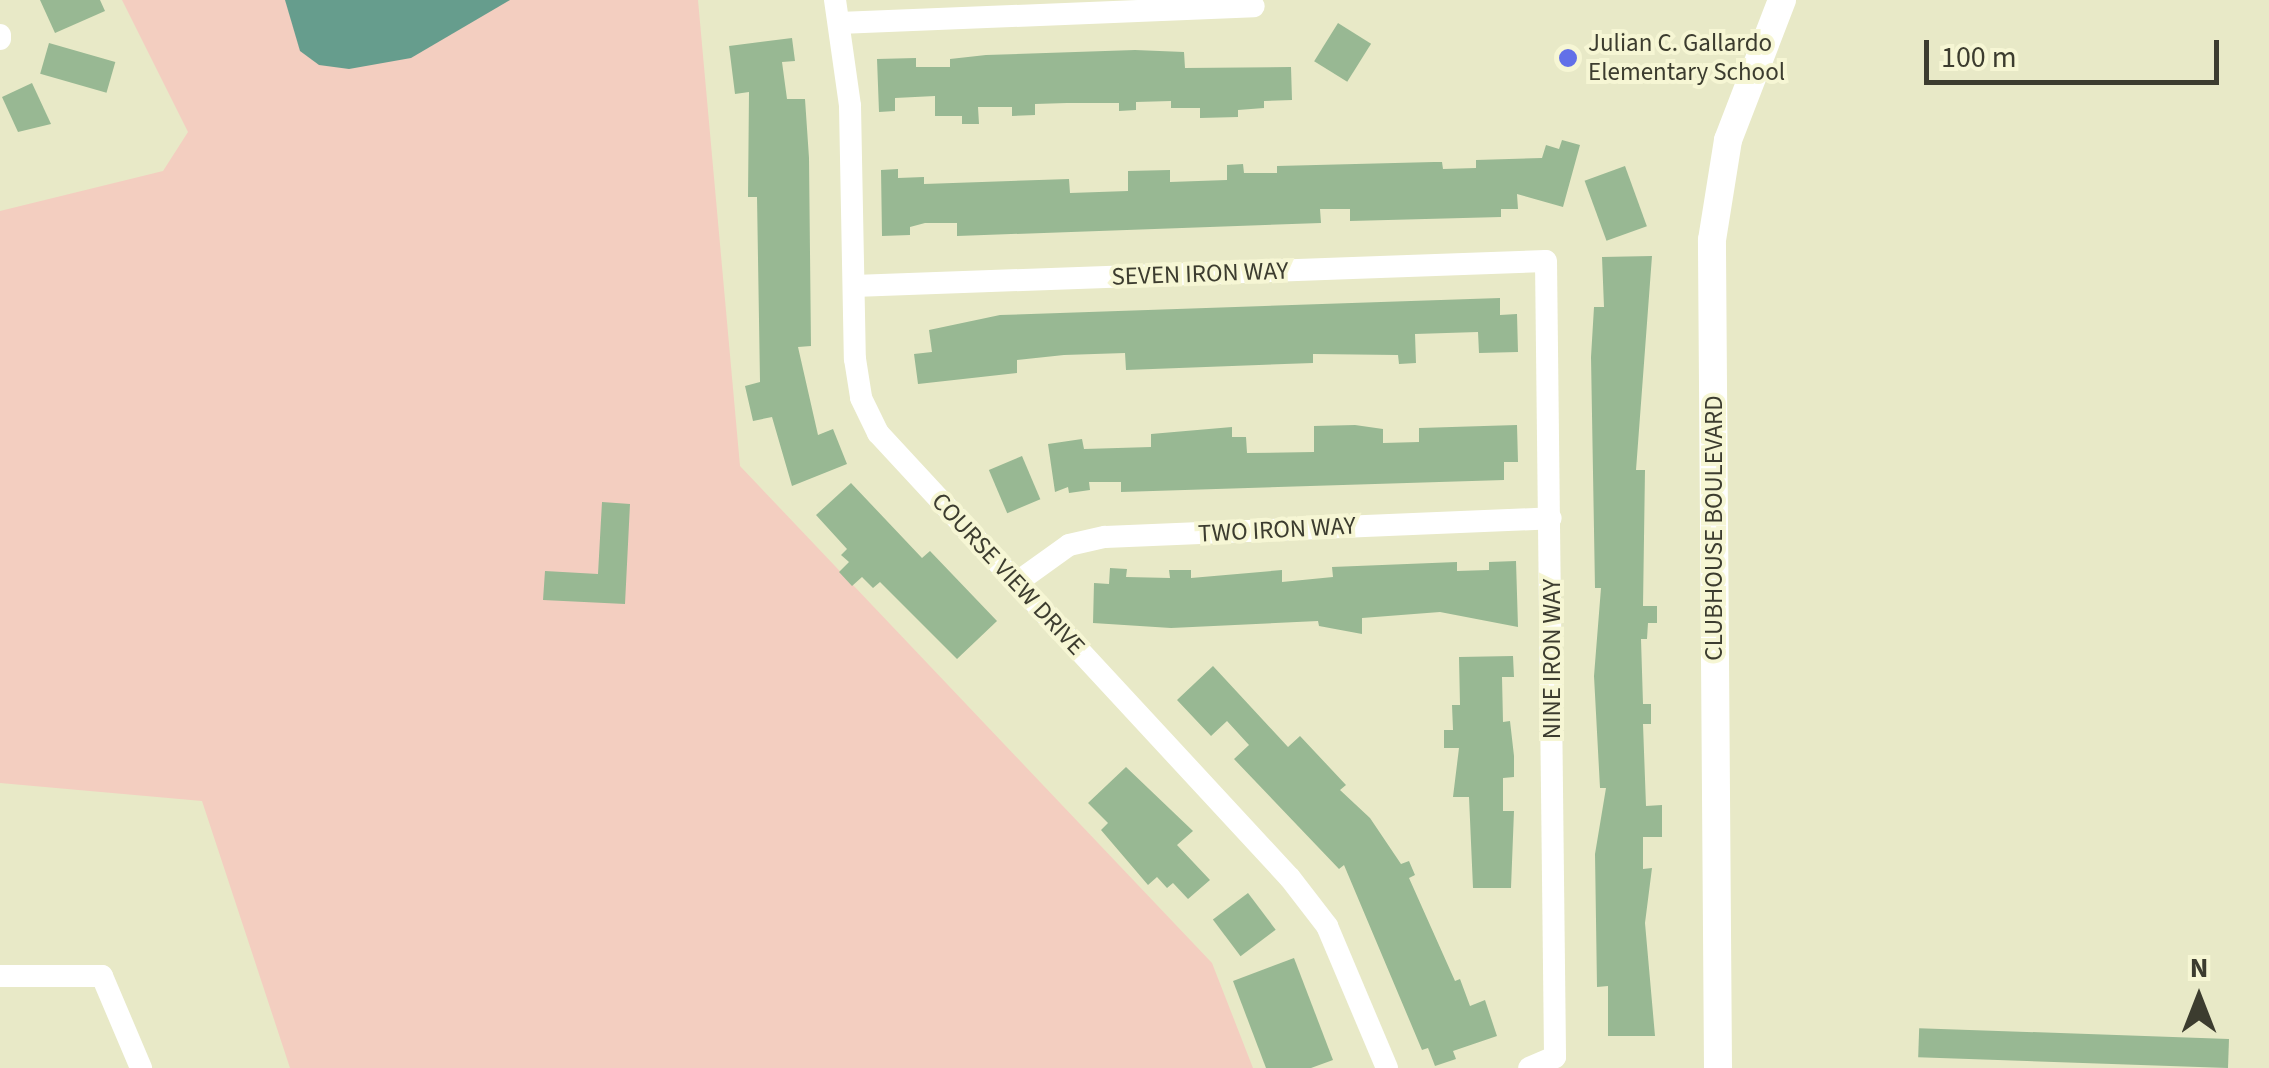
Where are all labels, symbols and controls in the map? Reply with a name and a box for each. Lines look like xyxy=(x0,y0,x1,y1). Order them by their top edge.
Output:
scale bar xyxy=(1929,20,2224,82)
place label: Julian C. Gallardo Elementary School xyxy=(1588,29,1785,88)
text: 100 m xyxy=(1941,36,2017,79)
marker: Julian C. Gallardo Elementary School xyxy=(1557,47,1579,69)
street label: SEVEN IRON WAY xyxy=(1111,256,1289,292)
street label: CLUBHOUSE BOULEVARD xyxy=(1699,395,1729,661)
street label: COURSE VIEW DRIVE xyxy=(925,487,1091,661)
street label: TWO IRON WAY xyxy=(1197,511,1357,549)
street label: NINE IRON WAY xyxy=(1537,579,1567,739)
north arrow xyxy=(2149,948,2249,1048)
text: N xyxy=(2190,948,2208,988)

